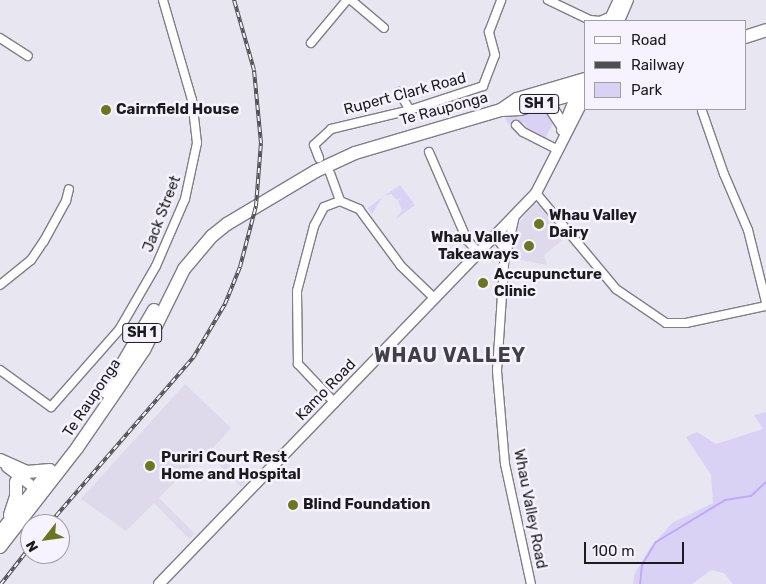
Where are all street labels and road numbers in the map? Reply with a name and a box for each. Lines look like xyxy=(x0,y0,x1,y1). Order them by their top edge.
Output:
street label: Rupert Clark Road xyxy=(342,69,468,119)
street label: Te Rauponga xyxy=(398,89,490,129)
road number: SH 1 xyxy=(519,92,559,116)
street label: Jack Street xyxy=(139,173,185,255)
road number: SH 1 xyxy=(122,322,162,344)
street label: Te Rauponga xyxy=(59,356,125,440)
street label: Kamo Road xyxy=(292,356,360,424)
street label: Whau Valley Road xyxy=(509,447,551,571)

